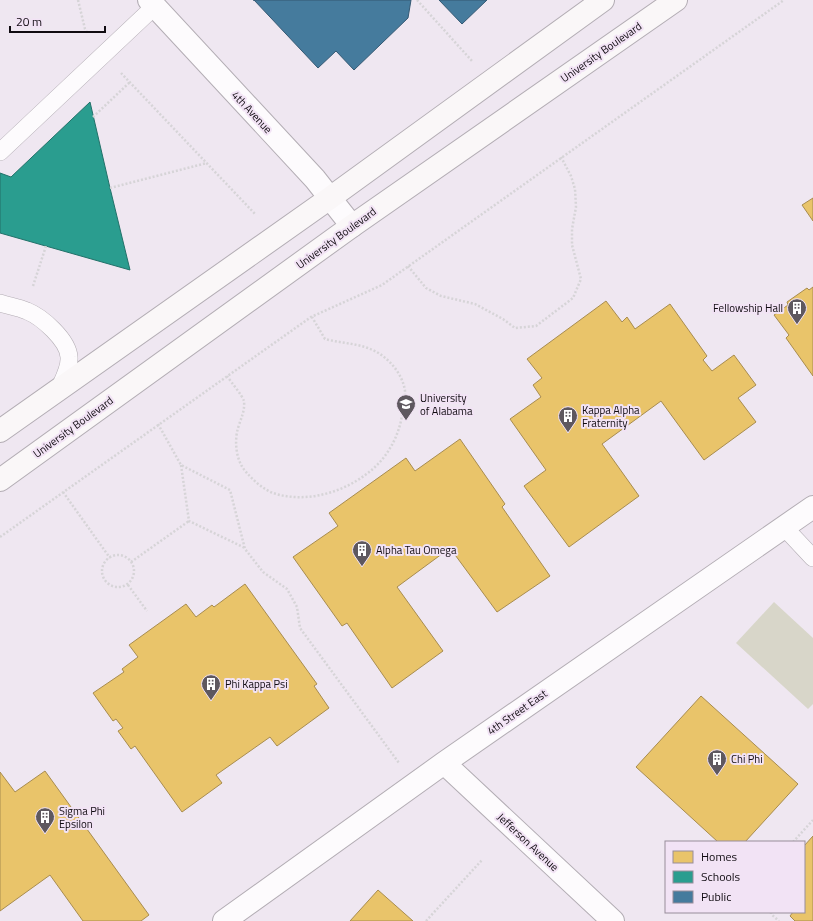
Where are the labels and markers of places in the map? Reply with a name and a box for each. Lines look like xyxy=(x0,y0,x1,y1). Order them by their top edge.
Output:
building icon: Fellowship Hall xyxy=(786,297,808,325)
place label: Fellowship Hall xyxy=(713,300,783,316)
place label: University of Alabama xyxy=(420,390,473,419)
school or university icon: University of Alabama xyxy=(395,393,417,421)
place label: Kappa Alpha Fraternity xyxy=(582,402,640,431)
building icon: Kappa Alpha Fraternity xyxy=(557,405,579,433)
building icon: Alpha Tau Omega xyxy=(351,539,373,567)
place label: Alpha Tau Omega xyxy=(376,542,457,558)
building icon: Phi Kappa Psi xyxy=(200,673,222,701)
place label: Phi Kappa Psi xyxy=(225,676,288,692)
building icon: Chi Phi xyxy=(706,748,728,776)
place label: Chi Phi xyxy=(731,751,763,767)
place label: Sigma Phi Epsilon xyxy=(59,803,105,832)
building icon: Sigma Phi Epsilon xyxy=(34,806,56,834)

